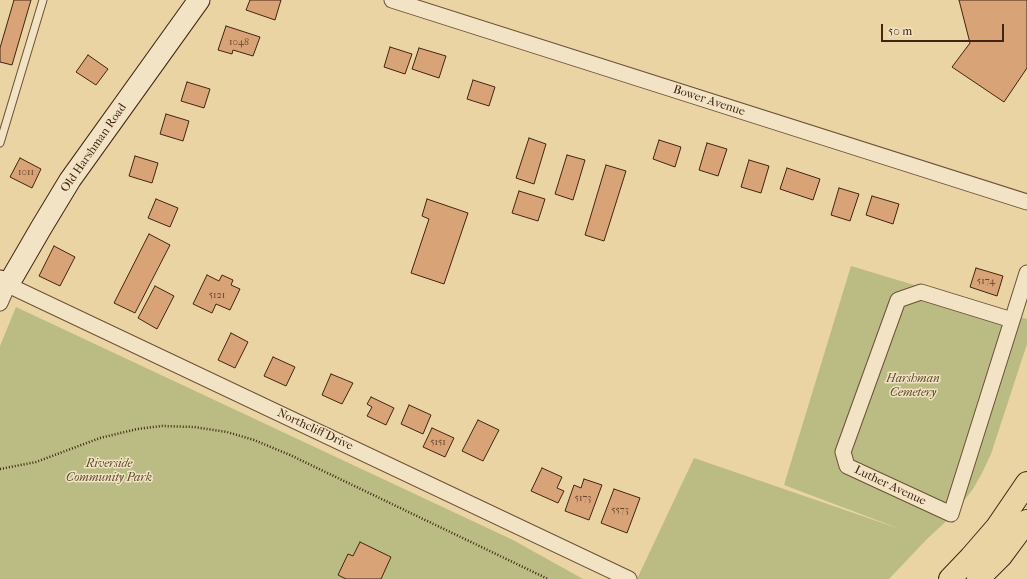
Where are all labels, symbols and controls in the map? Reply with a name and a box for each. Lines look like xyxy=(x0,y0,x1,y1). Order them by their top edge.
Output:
scale bar xyxy=(883,16,1006,42)
text: 50 m xyxy=(888,24,912,38)
house number: 1048 xyxy=(229,37,249,49)
street label: Bower Avenue xyxy=(671,83,747,119)
street label: Old Harshman Road xyxy=(58,101,130,195)
house number: 1011 xyxy=(18,167,34,179)
house number: 5174 xyxy=(977,276,995,288)
house number: 5121 xyxy=(209,290,225,302)
park label: Harshman Cemetery xyxy=(886,372,940,400)
street label: Northcliff Drive xyxy=(275,406,355,454)
house number: 5151 xyxy=(430,437,446,449)
park label: Riverside Community Park xyxy=(66,457,152,485)
street label: Luther Avenue xyxy=(852,463,928,509)
house number: 5173 xyxy=(575,493,591,505)
house number: 5573 xyxy=(611,505,629,517)

